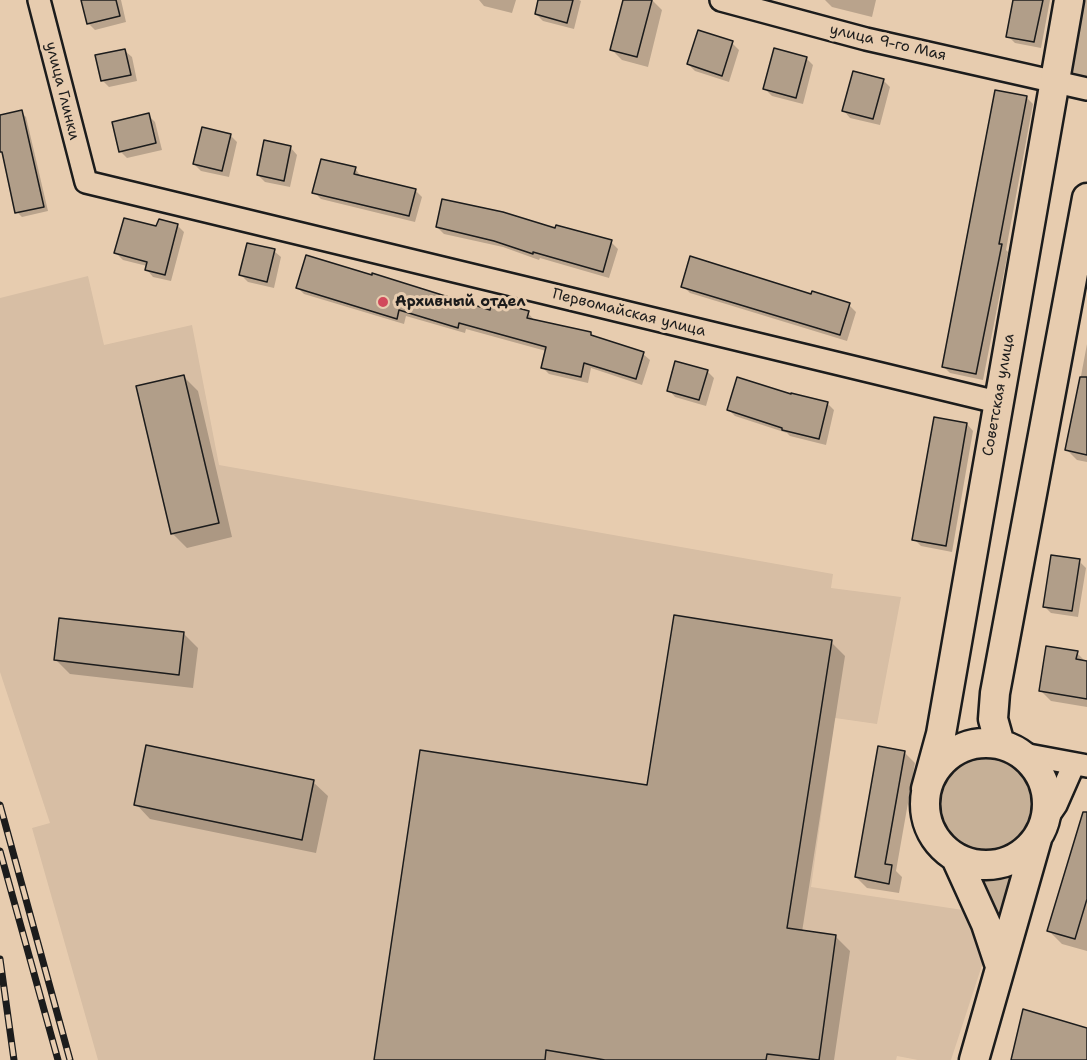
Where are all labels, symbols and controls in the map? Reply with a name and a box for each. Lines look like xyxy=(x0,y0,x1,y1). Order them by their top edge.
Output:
street label: улица 9-го Мая xyxy=(828,21,948,65)
street label: улица Глинки xyxy=(41,40,83,142)
street label: Первомайская улица xyxy=(550,285,708,341)
place label: Архивный отдел xyxy=(395,293,526,311)
marker: Архивный отдел xyxy=(376,295,390,309)
street label: Советская улица xyxy=(979,332,1019,458)

